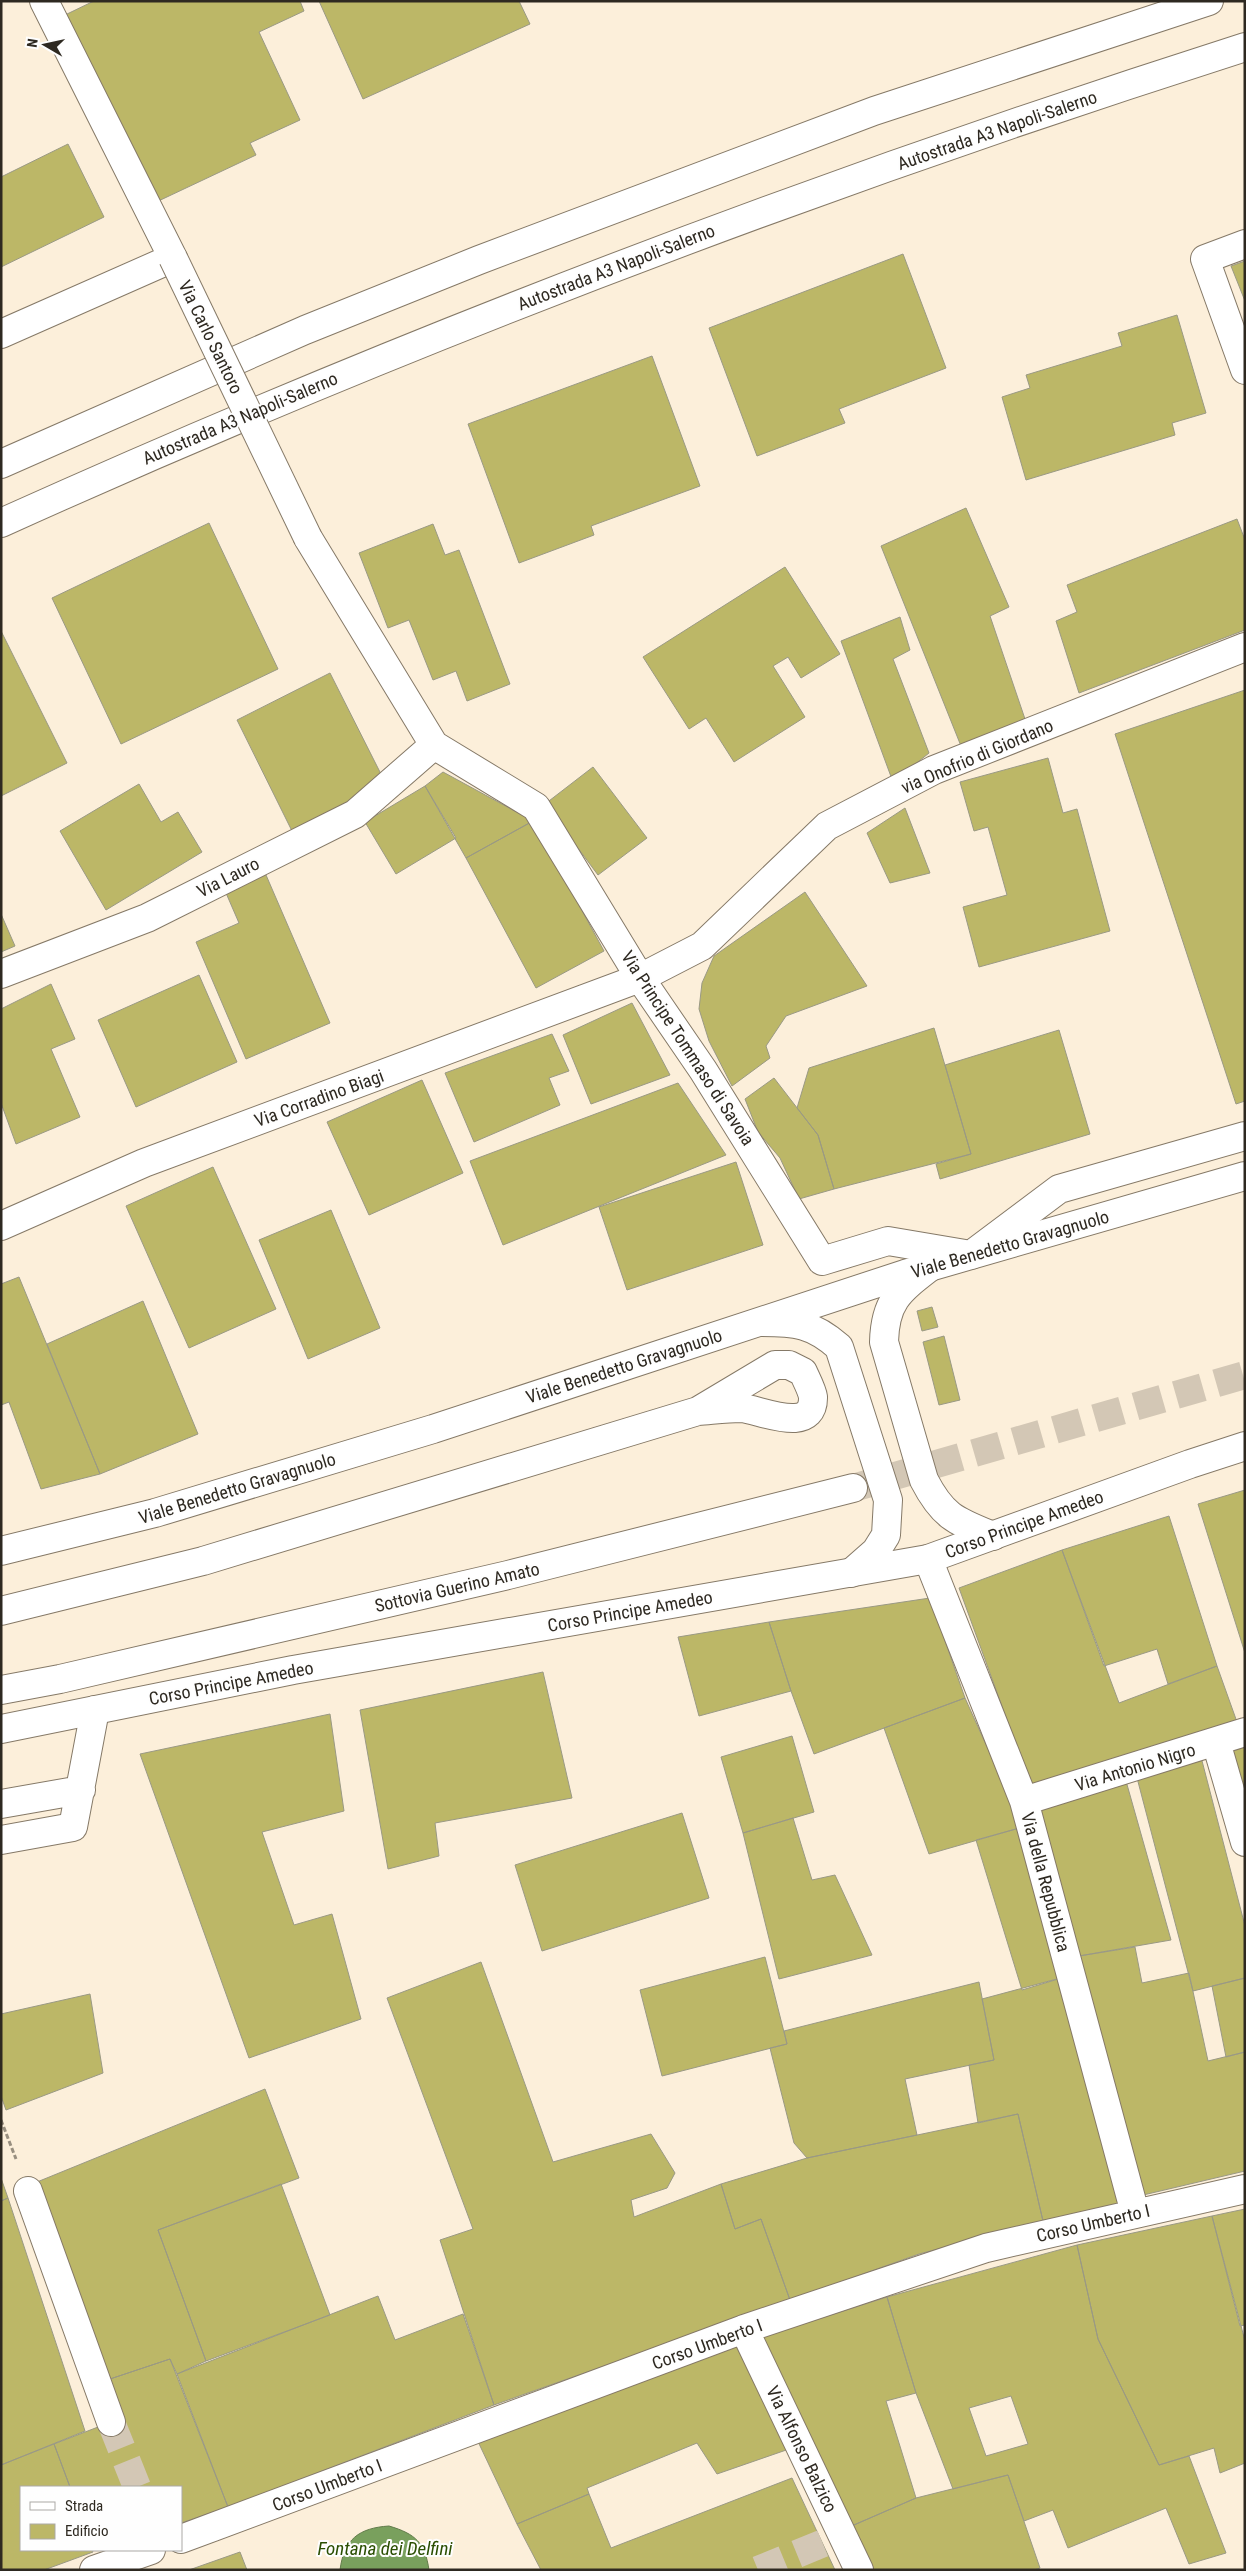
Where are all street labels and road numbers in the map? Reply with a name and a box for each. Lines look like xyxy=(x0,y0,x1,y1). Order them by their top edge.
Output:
street label: Autostrada A3 Napoli-Salerno xyxy=(894,86,1100,174)
street label: Autostrada A3 Napoli-Salerno xyxy=(514,220,718,314)
street label: Via Carlo Santoro xyxy=(174,277,248,397)
street label: Autostrada A3 Napoli-Salerno xyxy=(139,367,341,469)
street label: via Onofrio di Giordano xyxy=(898,714,1056,798)
street label: Via Lauro xyxy=(193,852,263,902)
street label: Via Principe Tommaso di Savoia xyxy=(617,947,759,1149)
street label: Via Corradino Biagi xyxy=(252,1065,386,1131)
street label: Viale Benedetto Gravagnuolo xyxy=(909,1206,1111,1282)
street label: Viale Benedetto Gravagnuolo xyxy=(523,1324,725,1408)
street label: Viale Benedetto Gravagnuolo xyxy=(136,1448,338,1528)
street label: Corso Principe Amedeo xyxy=(942,1486,1106,1562)
street label: Sottovia Guerino Amato xyxy=(373,1558,541,1616)
street label: Corso Principe Amedeo xyxy=(546,1586,714,1636)
street label: Corso Principe Amedeo xyxy=(147,1657,315,1709)
street label: Via Antonio Nigro xyxy=(1072,1739,1198,1795)
street label: Via della Repubblica xyxy=(1017,1810,1075,1954)
street label: Corso Umberto I xyxy=(1034,2200,1152,2246)
street label: Corso Umberto I xyxy=(649,2314,765,2374)
street label: Via Alfonso Balzico xyxy=(762,2382,842,2516)
street label: Corso Umberto I xyxy=(269,2454,385,2516)

